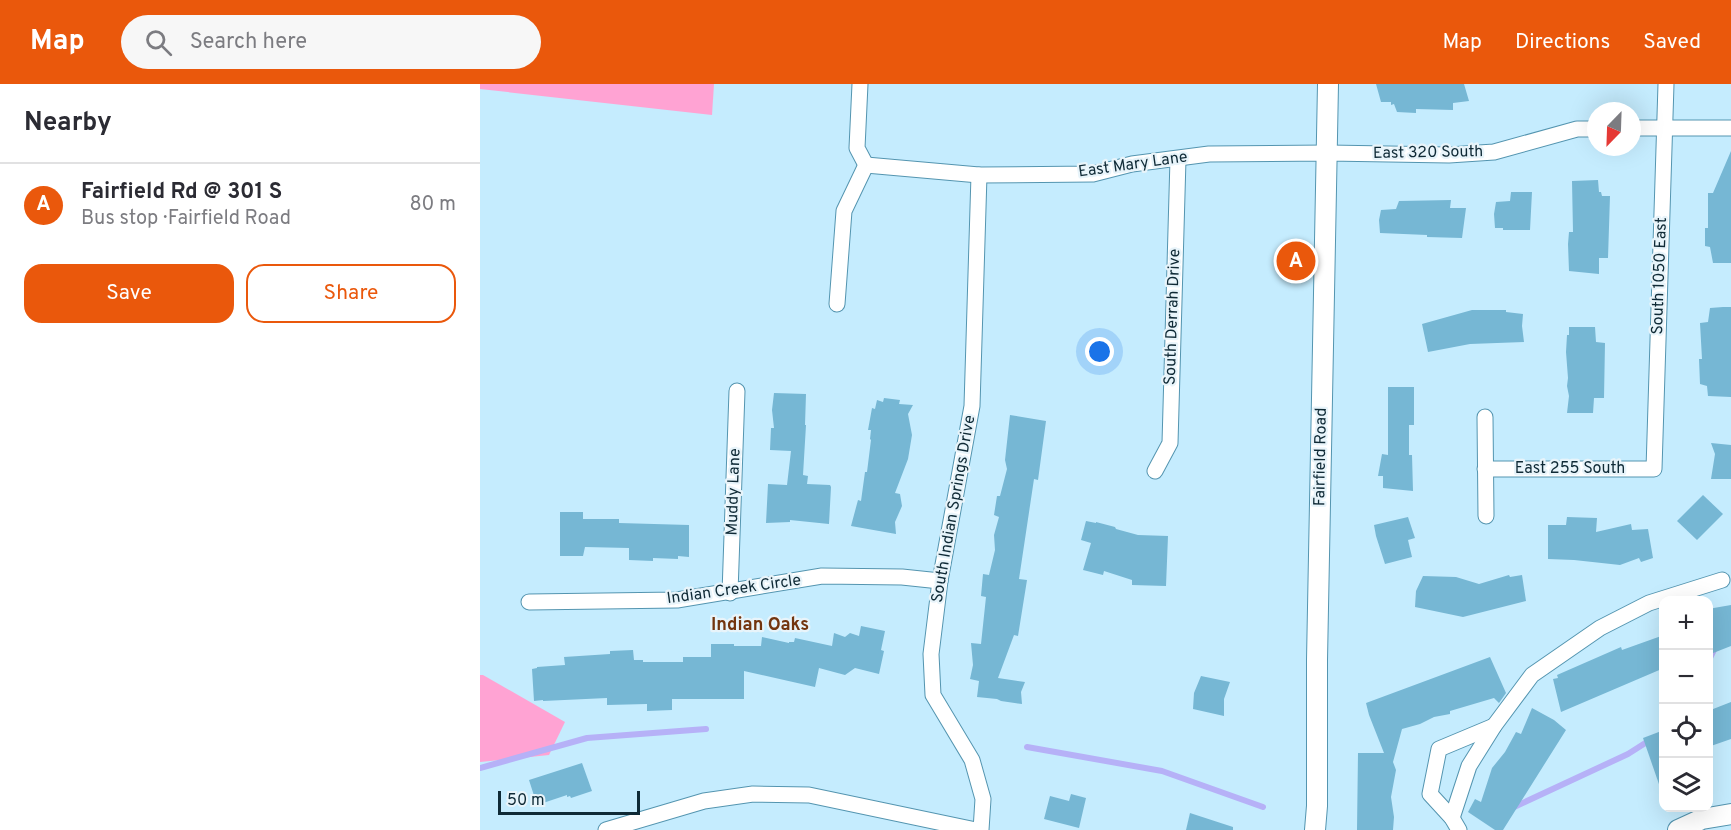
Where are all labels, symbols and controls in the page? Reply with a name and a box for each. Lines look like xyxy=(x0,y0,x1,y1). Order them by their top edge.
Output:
search box xyxy=(121,15,541,69)
text: Map xyxy=(30,24,85,60)
icon: search xyxy=(142,26,175,59)
text: Search here xyxy=(190,29,307,56)
text: Map xyxy=(1442,29,1482,56)
text: Directions xyxy=(1515,29,1610,56)
text: Saved xyxy=(1643,29,1701,56)
north arrow xyxy=(1587,102,1641,156)
text: Nearby xyxy=(24,107,112,140)
street label: East 320 South xyxy=(1373,142,1483,164)
street label: East Mary Lane xyxy=(1077,147,1189,183)
text: Fairfield Rd @ 301 S xyxy=(81,179,282,206)
text: A xyxy=(36,192,51,218)
text: 80 m xyxy=(410,192,456,218)
text: Bus stop · Fairfield Road xyxy=(81,206,291,232)
street label: South 1050 East xyxy=(1648,217,1672,335)
pin: A xyxy=(1276,238,1316,284)
street label: South Derrah Drive xyxy=(1161,248,1185,386)
button: Save xyxy=(24,264,234,323)
button: Share xyxy=(246,264,456,323)
your location xyxy=(1085,337,1114,366)
street label: Fairfield Road xyxy=(1310,408,1332,506)
street label: South Indian Springs Drive xyxy=(928,414,980,604)
street label: Muddy Lane xyxy=(722,448,746,536)
street label: East 255 South xyxy=(1515,459,1625,479)
street label: Indian Creek Circle xyxy=(666,571,802,609)
map controls xyxy=(1659,596,1713,812)
button: + xyxy=(1659,596,1713,650)
district label: Indian Oaks xyxy=(711,614,809,637)
button: − xyxy=(1659,650,1713,704)
button: locate xyxy=(1659,704,1713,758)
button: layers xyxy=(1659,758,1713,812)
scale bar xyxy=(498,788,640,816)
text: 50 m xyxy=(507,791,545,811)

